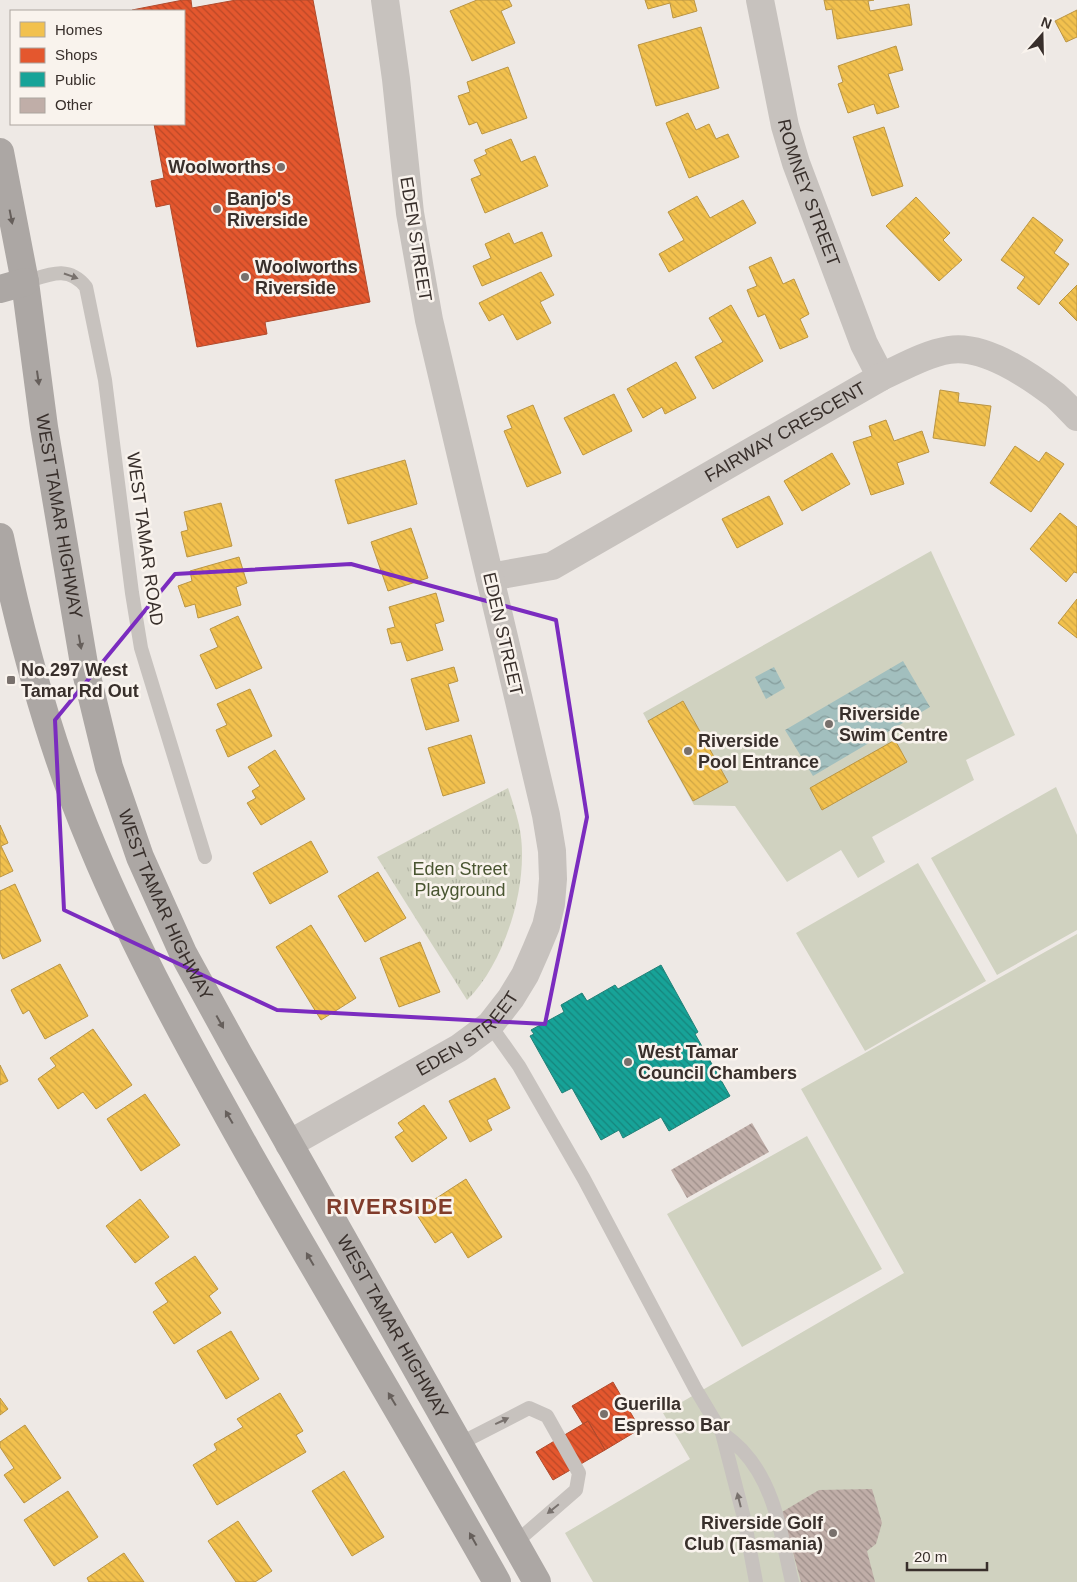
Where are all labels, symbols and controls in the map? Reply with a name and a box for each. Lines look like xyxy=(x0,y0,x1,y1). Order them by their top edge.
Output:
legend xyxy=(10,10,185,125)
north arrow xyxy=(1017,10,1067,60)
text: N xyxy=(1039,14,1054,32)
text: Homes xyxy=(55,21,103,38)
text: Shops xyxy=(55,46,98,63)
text: Public xyxy=(55,71,96,88)
text: Other xyxy=(55,96,93,113)
street label: ROMNEY STREET xyxy=(774,117,844,269)
place label: Woolworths xyxy=(168,157,271,177)
marker: Woolworths xyxy=(275,161,287,173)
street label: EDEN STREET xyxy=(396,175,436,303)
place label: Banjo's Riverside xyxy=(227,189,308,230)
marker: Banjo's Riverside xyxy=(211,203,223,215)
one-way arrow xyxy=(8,210,16,226)
place label: Woolworths Riverside xyxy=(255,257,358,298)
marker: Woolworths Riverside xyxy=(239,271,251,283)
one-way arrow xyxy=(64,272,79,280)
one-way arrow xyxy=(34,370,42,386)
street label: FAIRWAY CRESCENT xyxy=(701,378,869,486)
street label: WEST TAMAR HIGHWAY xyxy=(32,413,86,620)
street label: WEST TAMAR ROAD xyxy=(123,451,167,627)
street label: EDEN STREET xyxy=(479,570,527,698)
one-way arrow xyxy=(77,634,85,650)
place label: No.297 West Tamar Rd Out xyxy=(21,660,139,701)
marker: No.297 West Tamar Rd Out xyxy=(5,674,17,686)
place label: Riverside Swim Centre xyxy=(839,704,948,745)
marker: Riverside Swim Centre xyxy=(823,718,835,730)
place label: Riverside Pool Entrance xyxy=(698,731,819,772)
marker: Riverside Pool Entrance xyxy=(682,745,694,757)
street label: WEST TAMAR HIGHWAY xyxy=(114,807,217,1004)
park label: Eden Street Playground xyxy=(412,859,508,900)
street label: EDEN STREET xyxy=(413,988,523,1080)
one-way arrow xyxy=(216,1015,225,1029)
place label: West Tamar Council Chambers xyxy=(638,1042,797,1083)
marker: West Tamar Council Chambers xyxy=(622,1056,634,1068)
one-way arrow xyxy=(225,1110,233,1125)
district label: RIVERSIDE xyxy=(326,1194,454,1219)
street label: WEST TAMAR HIGHWAY xyxy=(333,1232,452,1422)
one-way arrow xyxy=(305,1252,314,1265)
one-way arrow xyxy=(387,1392,396,1405)
place label: Guerilla Espresso Bar xyxy=(614,1394,730,1435)
marker: Guerilla Espresso Bar xyxy=(598,1408,610,1420)
one-way arrow xyxy=(495,1417,509,1425)
one-way arrow xyxy=(735,1492,743,1507)
one-way arrow xyxy=(547,1503,559,1514)
place label: Riverside Golf Club (Tasmania) xyxy=(684,1513,824,1554)
marker: Riverside Golf Club (Tasmania) xyxy=(827,1527,839,1539)
one-way arrow xyxy=(469,1532,477,1547)
scale bar xyxy=(907,1540,987,1572)
text: 20 m xyxy=(914,1548,947,1565)

